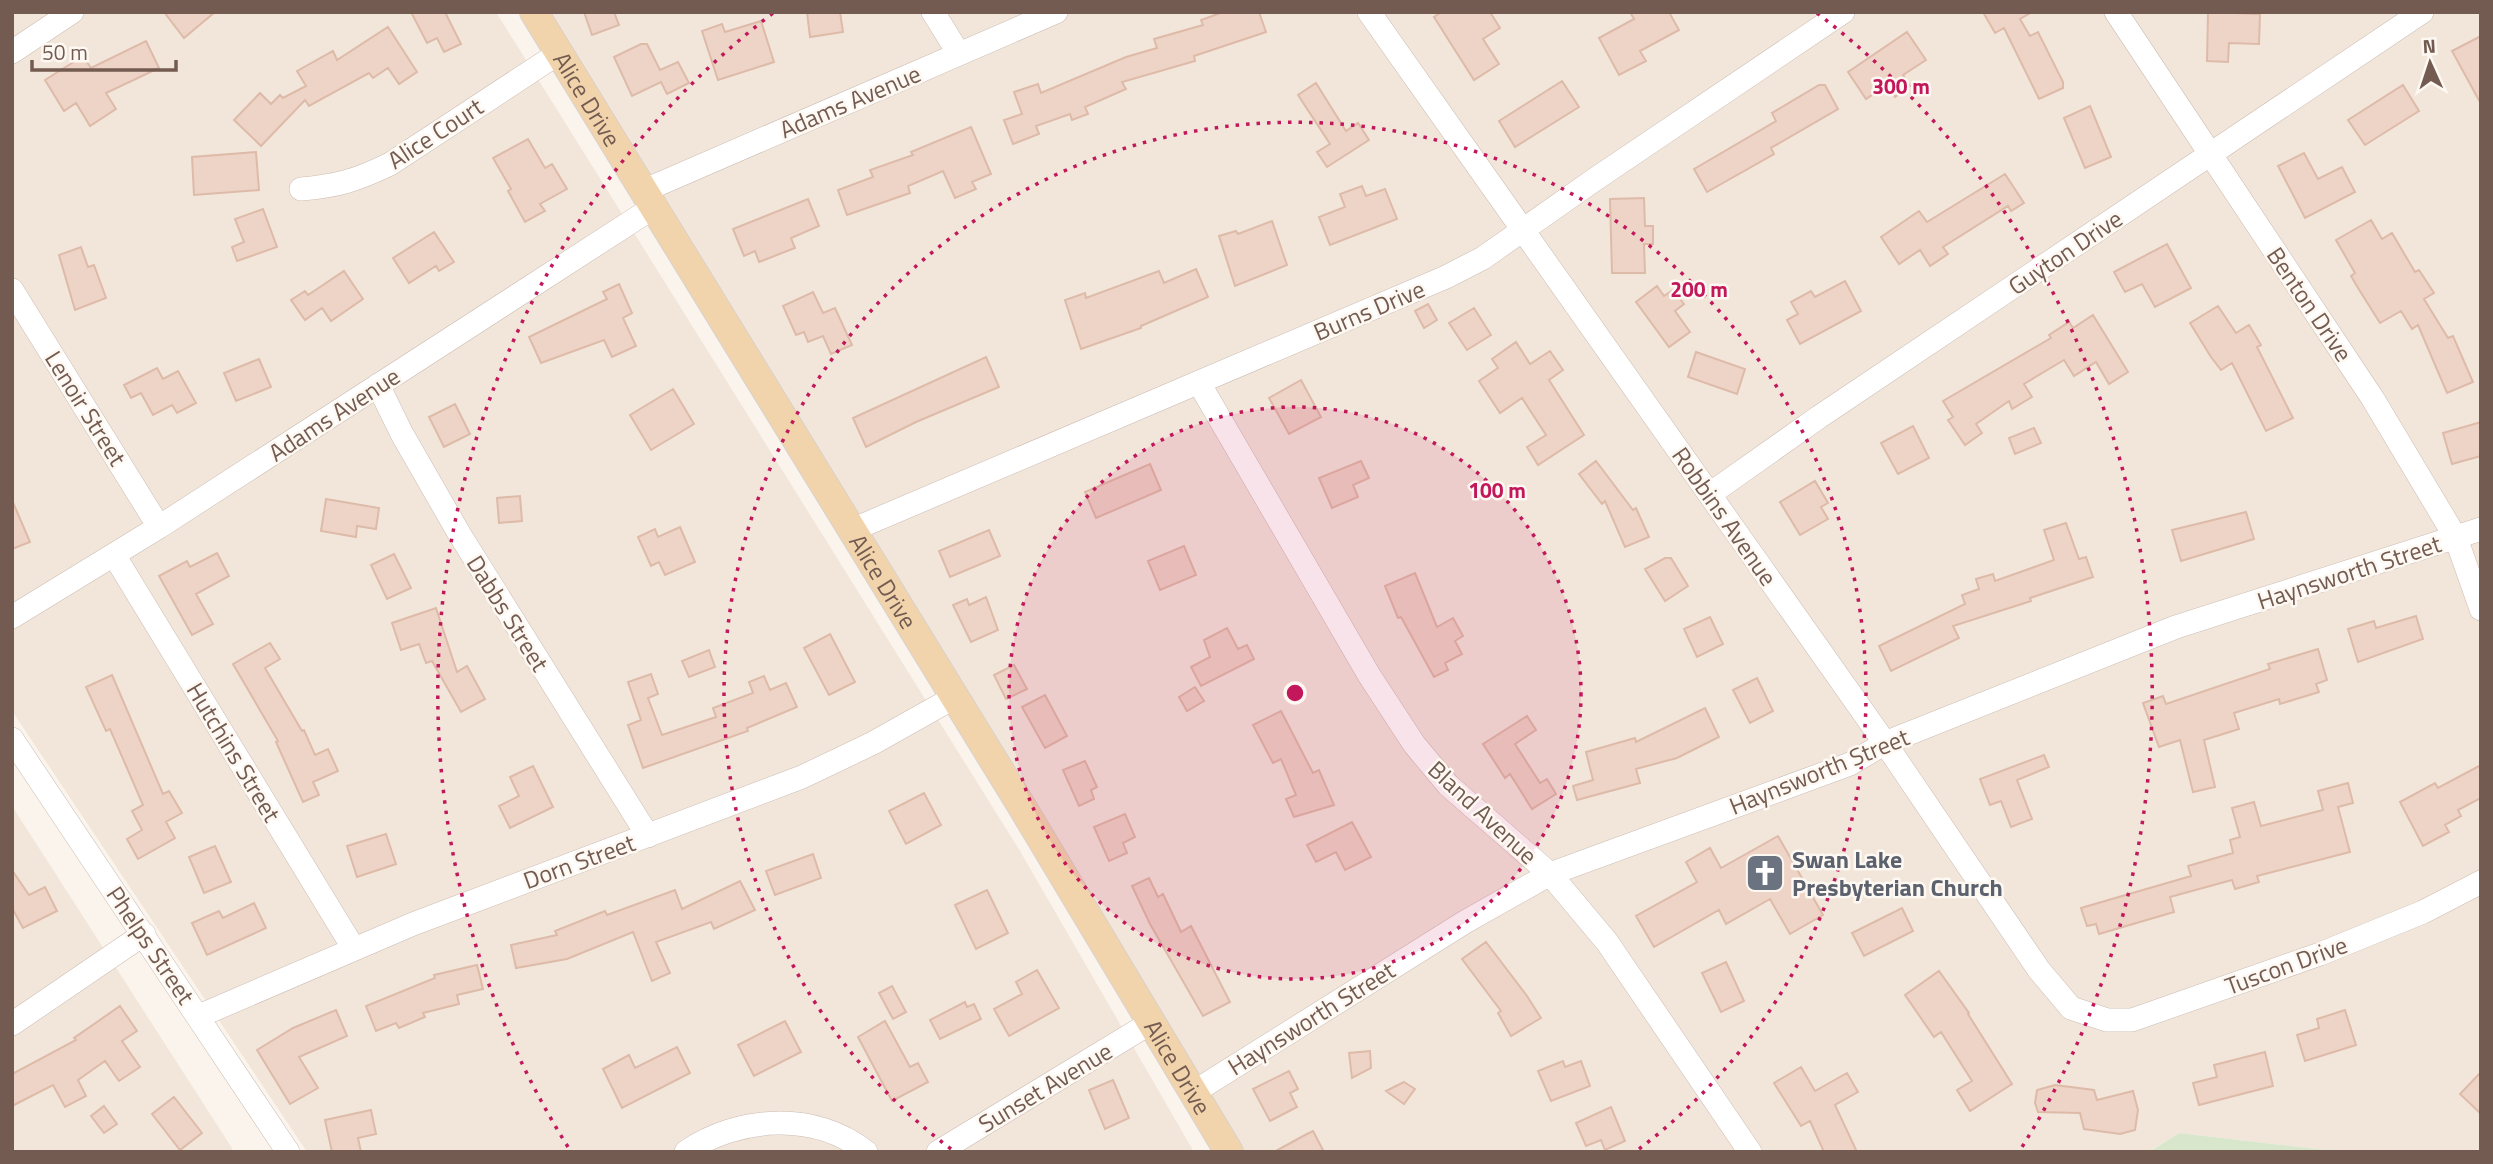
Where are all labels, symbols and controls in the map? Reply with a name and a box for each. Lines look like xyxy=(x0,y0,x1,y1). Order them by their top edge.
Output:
scale bar xyxy=(32,28,175,72)
north arrow xyxy=(2395,28,2465,98)
text: N xyxy=(2422,31,2436,60)
text: 50 m xyxy=(42,36,88,68)
street label: Alice Drive xyxy=(544,45,630,153)
street label: Adams Avenue xyxy=(774,55,926,147)
text: 300 m xyxy=(1872,70,1930,102)
street label: Alice Court xyxy=(380,88,490,177)
street label: Guyton Drive xyxy=(2001,200,2129,304)
street label: Benton Drive xyxy=(2258,239,2362,369)
street label: Burns Drive xyxy=(1308,270,1430,350)
text: 200 m xyxy=(1670,273,1728,305)
street label: Lenoir Street xyxy=(36,343,136,473)
street label: Adams Avenue xyxy=(261,358,407,470)
street label: Robbins Avenue xyxy=(1664,439,1786,593)
text: 100 m xyxy=(1468,474,1526,506)
street label: Haynsworth Street xyxy=(2252,525,2446,619)
street label: Alice Drive xyxy=(841,527,926,636)
street label: Dabbs Street xyxy=(458,548,558,679)
street label: Hutchins Street xyxy=(178,675,290,829)
centre of rings xyxy=(1283,681,1307,705)
street label: Haynsworth Street xyxy=(1724,718,1915,824)
street label: Bland Avenue xyxy=(1420,752,1546,872)
street label: Dorn Street xyxy=(518,824,640,898)
place label: Swan Lake Presbyterian Church xyxy=(1792,841,2003,905)
church icon: Swan Lake Presbyterian Church xyxy=(1744,852,1786,894)
street label: Phelps Street xyxy=(98,879,204,1012)
street label: Tuscon Drive xyxy=(2220,926,2352,1004)
street label: Haynsworth Street xyxy=(1220,952,1402,1084)
street label: Alice Drive xyxy=(1135,1012,1221,1121)
street label: Sunset Avenue xyxy=(971,1033,1119,1141)

